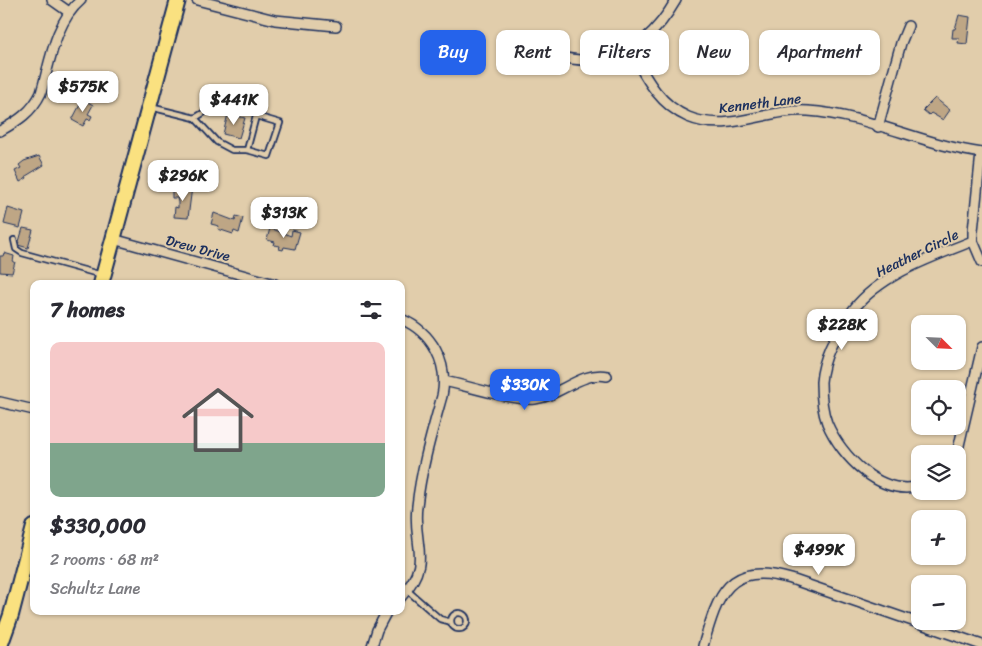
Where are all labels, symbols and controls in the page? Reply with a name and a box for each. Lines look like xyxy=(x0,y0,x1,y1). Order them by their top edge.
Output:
chip: Buy xyxy=(420,30,486,75)
chip: Rent xyxy=(496,30,570,75)
chip: Filters xyxy=(580,30,669,75)
chip: New xyxy=(679,30,749,75)
chip: Apartment xyxy=(759,30,880,75)
pin: $575K xyxy=(48,70,118,113)
text: $575K xyxy=(58,72,108,101)
pin: $441K xyxy=(199,84,269,126)
text: $441K xyxy=(210,85,258,114)
street label: Kenneth Lane xyxy=(717,86,803,121)
pin: $296K xyxy=(148,160,218,202)
text: $296K xyxy=(159,161,207,190)
pin: $313K xyxy=(249,196,319,239)
text: $313K xyxy=(262,198,306,227)
street label: Heather Circle xyxy=(871,222,963,284)
street label: Drew Drive xyxy=(163,228,233,269)
text: 7 homes xyxy=(50,291,125,329)
icon: filters xyxy=(357,296,385,324)
pin: $228K xyxy=(807,308,877,351)
text: $228K xyxy=(818,310,866,339)
north arrow xyxy=(911,315,966,370)
map controls xyxy=(911,315,966,630)
pin: $330K xyxy=(490,368,560,411)
text: $330K xyxy=(501,370,549,399)
icon: home xyxy=(173,375,263,465)
button: locate xyxy=(911,380,966,435)
button: layers xyxy=(911,445,966,500)
text: $330,000 xyxy=(50,507,146,545)
button: + xyxy=(911,510,966,565)
pin: $499K xyxy=(784,534,854,576)
text: $499K xyxy=(794,535,844,564)
text: 2 rooms · 68 m² xyxy=(50,545,159,574)
text: Schultz Lane xyxy=(50,574,140,603)
button: − xyxy=(911,575,966,630)

